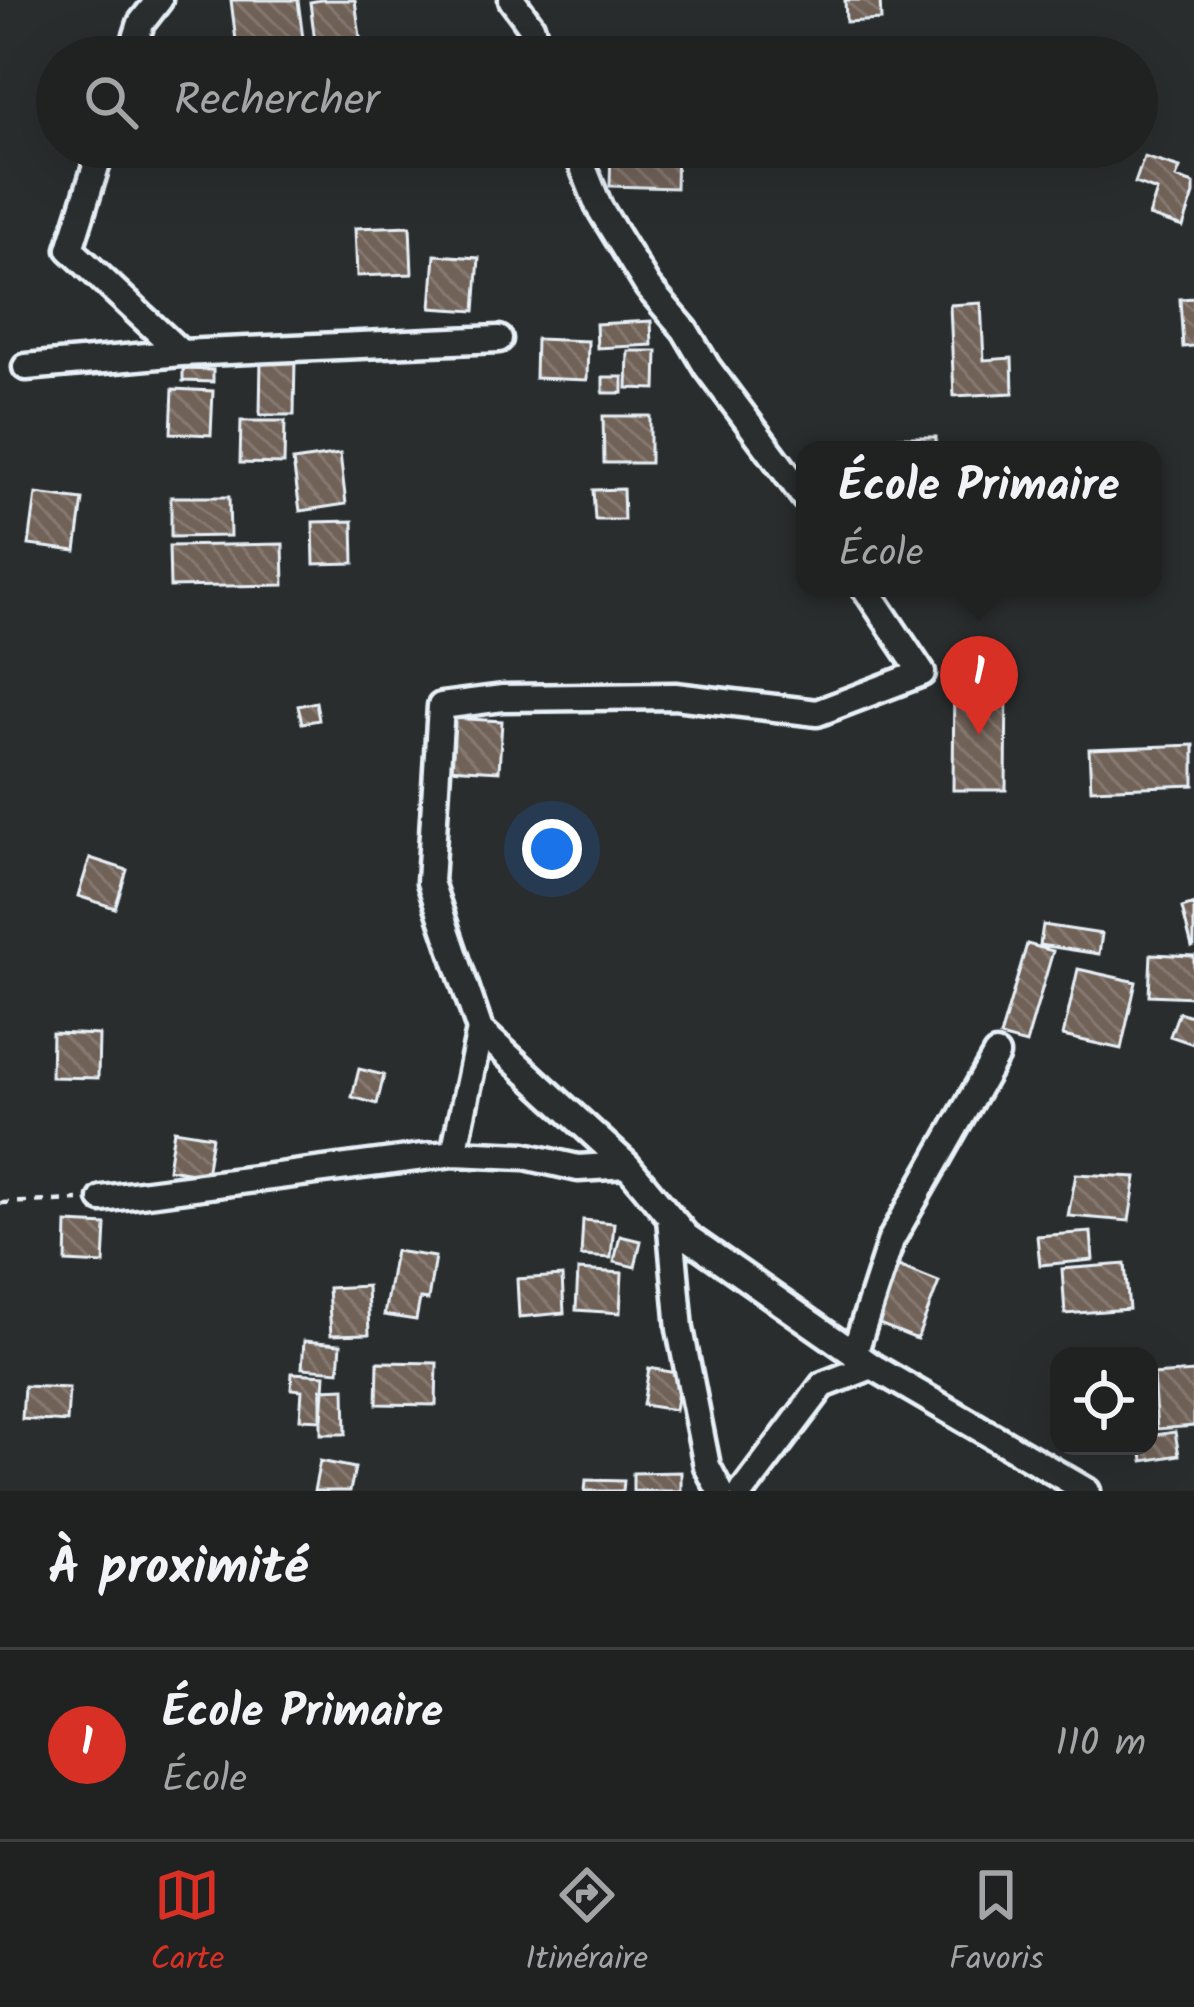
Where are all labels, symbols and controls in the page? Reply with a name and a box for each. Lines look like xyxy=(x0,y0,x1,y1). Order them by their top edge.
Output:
search box xyxy=(36,36,1158,168)
text: Rechercher xyxy=(174,66,379,138)
icon: search xyxy=(78,69,144,135)
popup xyxy=(796,441,1162,597)
text: École Primaire xyxy=(838,452,1120,524)
text: École xyxy=(838,524,923,586)
pin: 1 xyxy=(940,636,1018,735)
your location xyxy=(522,819,582,879)
map controls xyxy=(1050,1347,1158,1455)
button: locate xyxy=(1050,1347,1158,1455)
text: À proximité xyxy=(48,1529,308,1610)
text: École Primaire xyxy=(162,1678,443,1750)
text: 1 xyxy=(81,1714,93,1776)
text: 110 m xyxy=(1055,1714,1146,1776)
text: École xyxy=(162,1750,247,1812)
tab: Carte xyxy=(150,1862,224,1987)
tab: Itinéraire xyxy=(525,1862,648,1987)
tab: Favoris xyxy=(949,1862,1044,1987)

